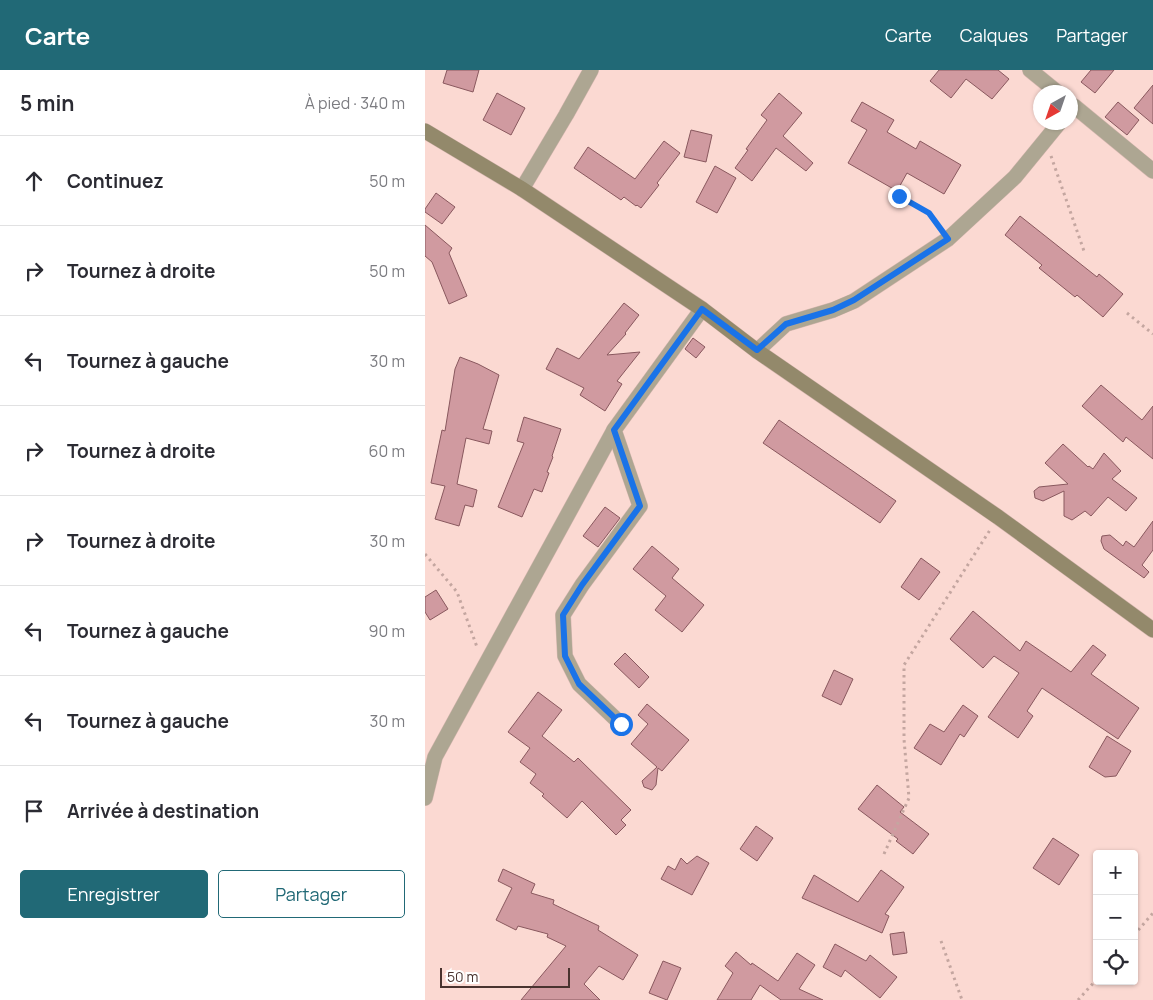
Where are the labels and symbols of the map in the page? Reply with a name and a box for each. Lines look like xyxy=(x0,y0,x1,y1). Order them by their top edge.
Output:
north arrow xyxy=(1033,85,1078,130)
route end xyxy=(888,185,911,208)
route start xyxy=(610,713,633,736)
scale bar xyxy=(440,965,570,988)

